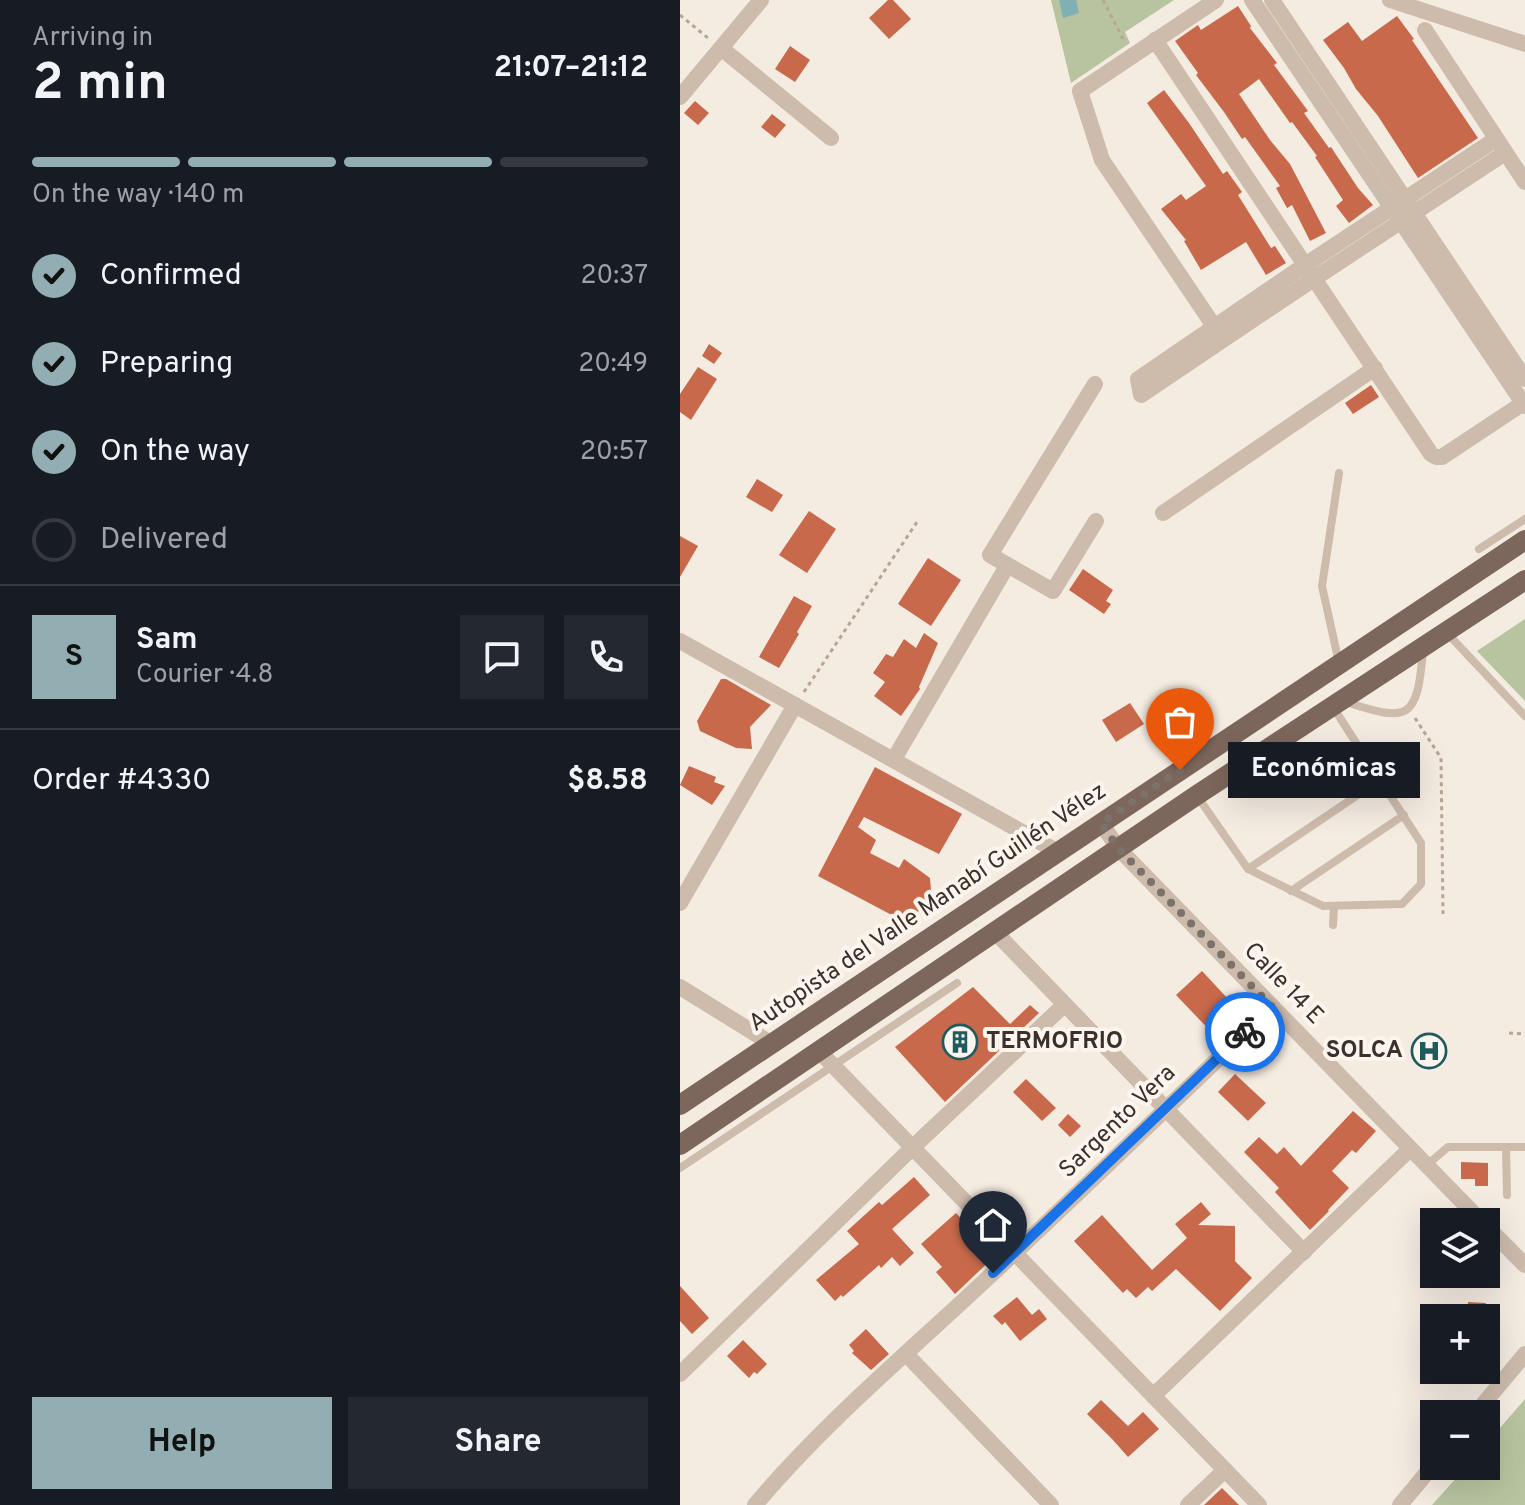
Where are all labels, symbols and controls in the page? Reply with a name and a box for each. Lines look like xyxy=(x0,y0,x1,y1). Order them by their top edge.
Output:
text: Arriving in xyxy=(32,22,153,55)
text: 21:07–21:12 xyxy=(494,50,648,87)
text: 2 min xyxy=(32,52,168,118)
text: On the way · 140 m xyxy=(32,179,244,212)
icon: check xyxy=(32,254,76,298)
text: Confirmed xyxy=(100,258,242,295)
text: 20:37 xyxy=(581,260,648,293)
icon: check xyxy=(32,342,76,386)
text: Preparing xyxy=(100,346,233,383)
text: 20:49 xyxy=(578,348,648,381)
icon: check xyxy=(32,430,76,474)
text: On the way xyxy=(100,434,250,471)
text: 20:57 xyxy=(580,436,648,469)
text: Delivered xyxy=(100,522,228,559)
button: chat xyxy=(460,615,544,699)
button: phone xyxy=(564,615,648,699)
text: Sam xyxy=(136,622,198,659)
text: S xyxy=(65,639,83,676)
text: Courier · 4.8 xyxy=(136,659,273,692)
pin xyxy=(1146,688,1214,770)
icon: bag xyxy=(1158,700,1202,744)
callout: Económicas xyxy=(1228,742,1420,798)
text: Económicas xyxy=(1251,753,1397,786)
text: Order #4330 xyxy=(32,763,211,800)
text: $8.58 xyxy=(567,763,648,800)
street label: Autopista del Valle Manabí Guillén Vélez xyxy=(744,777,1112,1039)
street label: Calle 14 E xyxy=(1237,937,1329,1031)
courier xyxy=(1205,992,1285,1072)
icon: bike xyxy=(1223,1010,1267,1054)
building icon: TERMOFRIO xyxy=(941,1023,979,1061)
place label: TERMOFRIO xyxy=(986,1027,1123,1057)
hospital icon: SOLCA xyxy=(1410,1032,1448,1070)
place label: SOLCA xyxy=(1326,1036,1403,1066)
street label: Sargento Vera xyxy=(1053,1059,1183,1185)
pin xyxy=(959,1191,1027,1273)
icon: home xyxy=(971,1203,1015,1247)
map controls xyxy=(1420,1208,1500,1480)
button: layers xyxy=(1420,1208,1500,1288)
button: + xyxy=(1420,1304,1500,1384)
button: Help xyxy=(32,1397,332,1489)
button: Share xyxy=(348,1397,648,1489)
button: − xyxy=(1420,1400,1500,1480)

